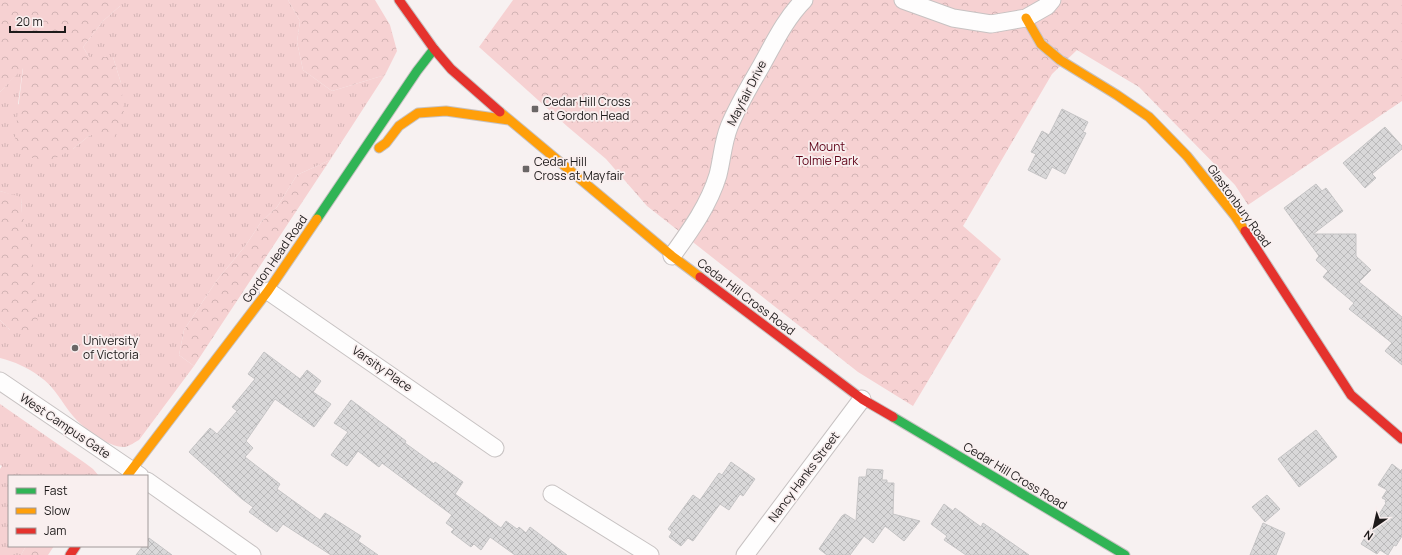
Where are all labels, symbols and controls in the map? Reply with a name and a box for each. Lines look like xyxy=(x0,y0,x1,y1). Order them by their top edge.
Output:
scale bar xyxy=(10,8,65,34)
text: 20 m xyxy=(16,13,43,30)
street label: Mayfair Drive xyxy=(723,57,770,128)
place label: Cedar Hill Cross at Gordon Head xyxy=(543,93,631,124)
marker: Cedar Hill Cross at Gordon Head xyxy=(530,104,540,114)
park label: Mount Tolmie Park xyxy=(796,138,859,169)
place label: Cedar Hill Cross at Mayfair xyxy=(534,153,624,184)
street label: Glastonbury Road xyxy=(1204,161,1275,251)
marker: Cedar Hill Cross at Mayfair xyxy=(521,164,531,174)
street label: Gordon Head Road xyxy=(238,212,311,306)
street label: Cedar Hill Cross Road xyxy=(694,254,799,339)
place label: University of Victoria xyxy=(83,332,139,363)
street label: Varsity Place xyxy=(349,342,416,396)
marker: University of Victoria xyxy=(70,343,80,353)
street label: West Campus Gate xyxy=(17,389,114,462)
street label: Nancy Hanks Street xyxy=(764,428,843,525)
street label: Cedar Hill Cross Road xyxy=(960,438,1070,513)
legend xyxy=(8,475,148,547)
text: Fast xyxy=(44,482,68,499)
text: Slow xyxy=(44,502,70,519)
north arrow xyxy=(1354,507,1394,547)
text: Jam xyxy=(44,522,66,539)
text: N xyxy=(1361,527,1376,544)

